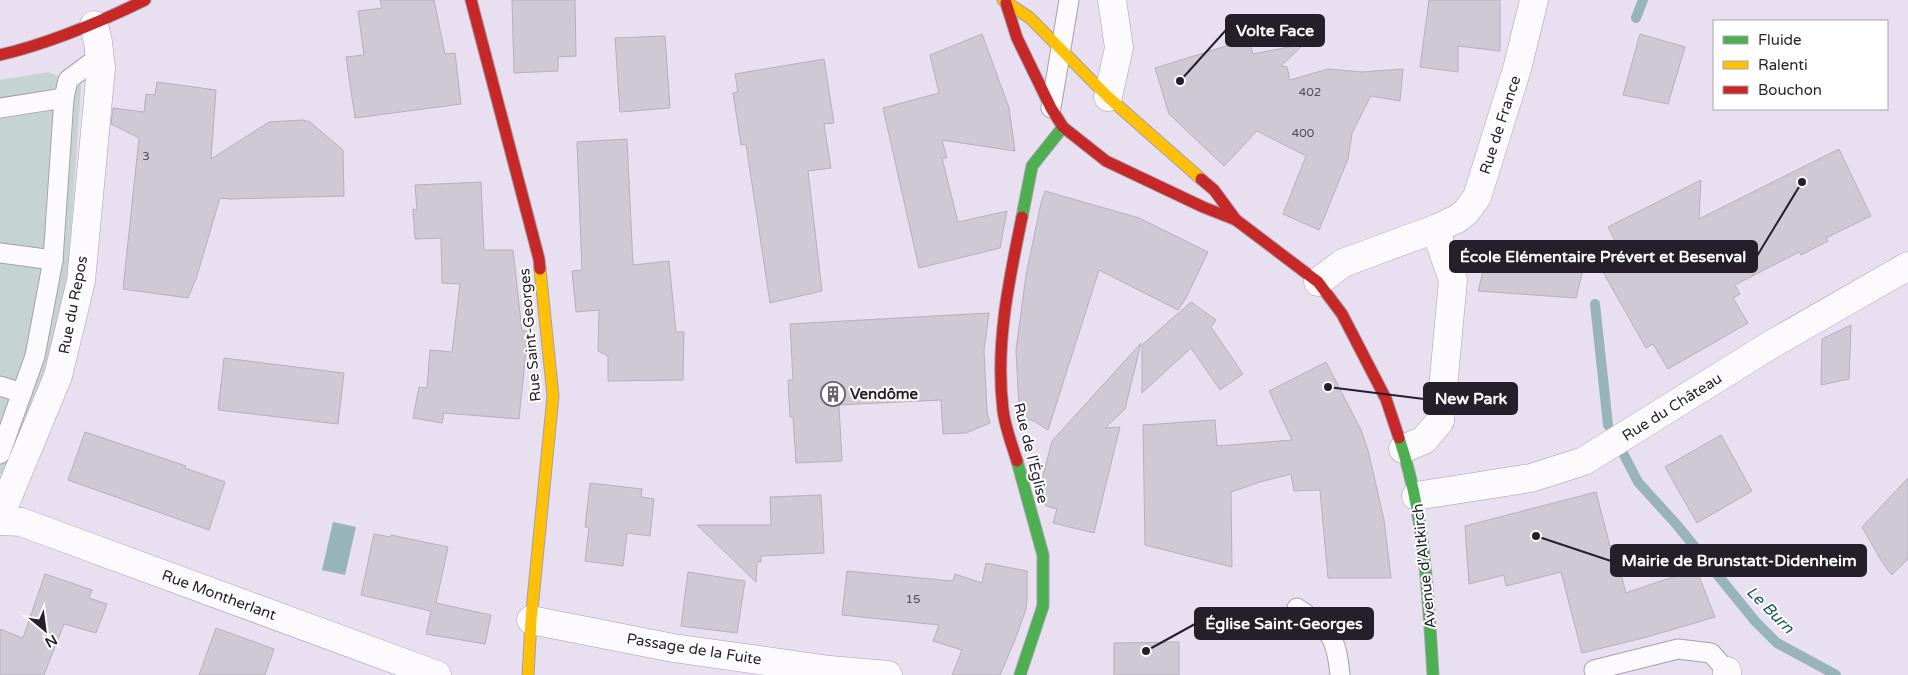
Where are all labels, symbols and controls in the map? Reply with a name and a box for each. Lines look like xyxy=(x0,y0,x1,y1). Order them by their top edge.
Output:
callout: Volte Face xyxy=(1226,15,1324,46)
legend xyxy=(1713,20,1888,110)
text: Volte Face xyxy=(1236,21,1314,41)
text: Fluide xyxy=(1758,31,1802,49)
text: Ralenti xyxy=(1758,56,1808,74)
street label: Rue de France xyxy=(1476,73,1524,177)
text: Bouchon xyxy=(1758,81,1822,99)
house number: 402 xyxy=(1299,85,1321,99)
house number: 400 xyxy=(1292,126,1315,140)
house number: 3 xyxy=(142,149,150,163)
callout: École Elémentaire Prévert et Besenval xyxy=(1450,241,1757,272)
text: École Elémentaire Prévert et Besenval xyxy=(1460,247,1746,267)
street label: Rue du Repos xyxy=(55,254,91,356)
street label: Rue Saint-Georges xyxy=(515,267,545,403)
street label: Rue du Château xyxy=(1619,369,1725,445)
building icon: Vendôme xyxy=(820,381,846,407)
callout: New Park xyxy=(1424,383,1517,414)
place label: Vendôme xyxy=(850,385,919,403)
text: New Park xyxy=(1435,389,1508,409)
street label: Rue de l'Église xyxy=(1010,401,1052,505)
street label: Avenue d'Altkirch xyxy=(1408,503,1440,629)
callout: Mairie de Brunstatt-Didenheim xyxy=(1611,545,1866,576)
text: Mairie de Brunstatt-Didenheim xyxy=(1621,551,1857,571)
street label: Rue Montherlant xyxy=(159,566,279,624)
water label: Le Burn xyxy=(1742,582,1799,639)
house number: 15 xyxy=(905,592,921,606)
north arrow xyxy=(20,605,70,655)
callout: Église Saint-Georges xyxy=(1195,608,1373,639)
text: Église Saint-Georges xyxy=(1205,614,1363,634)
street label: Passage de la Fuite xyxy=(625,629,763,669)
text: N xyxy=(42,631,60,651)

